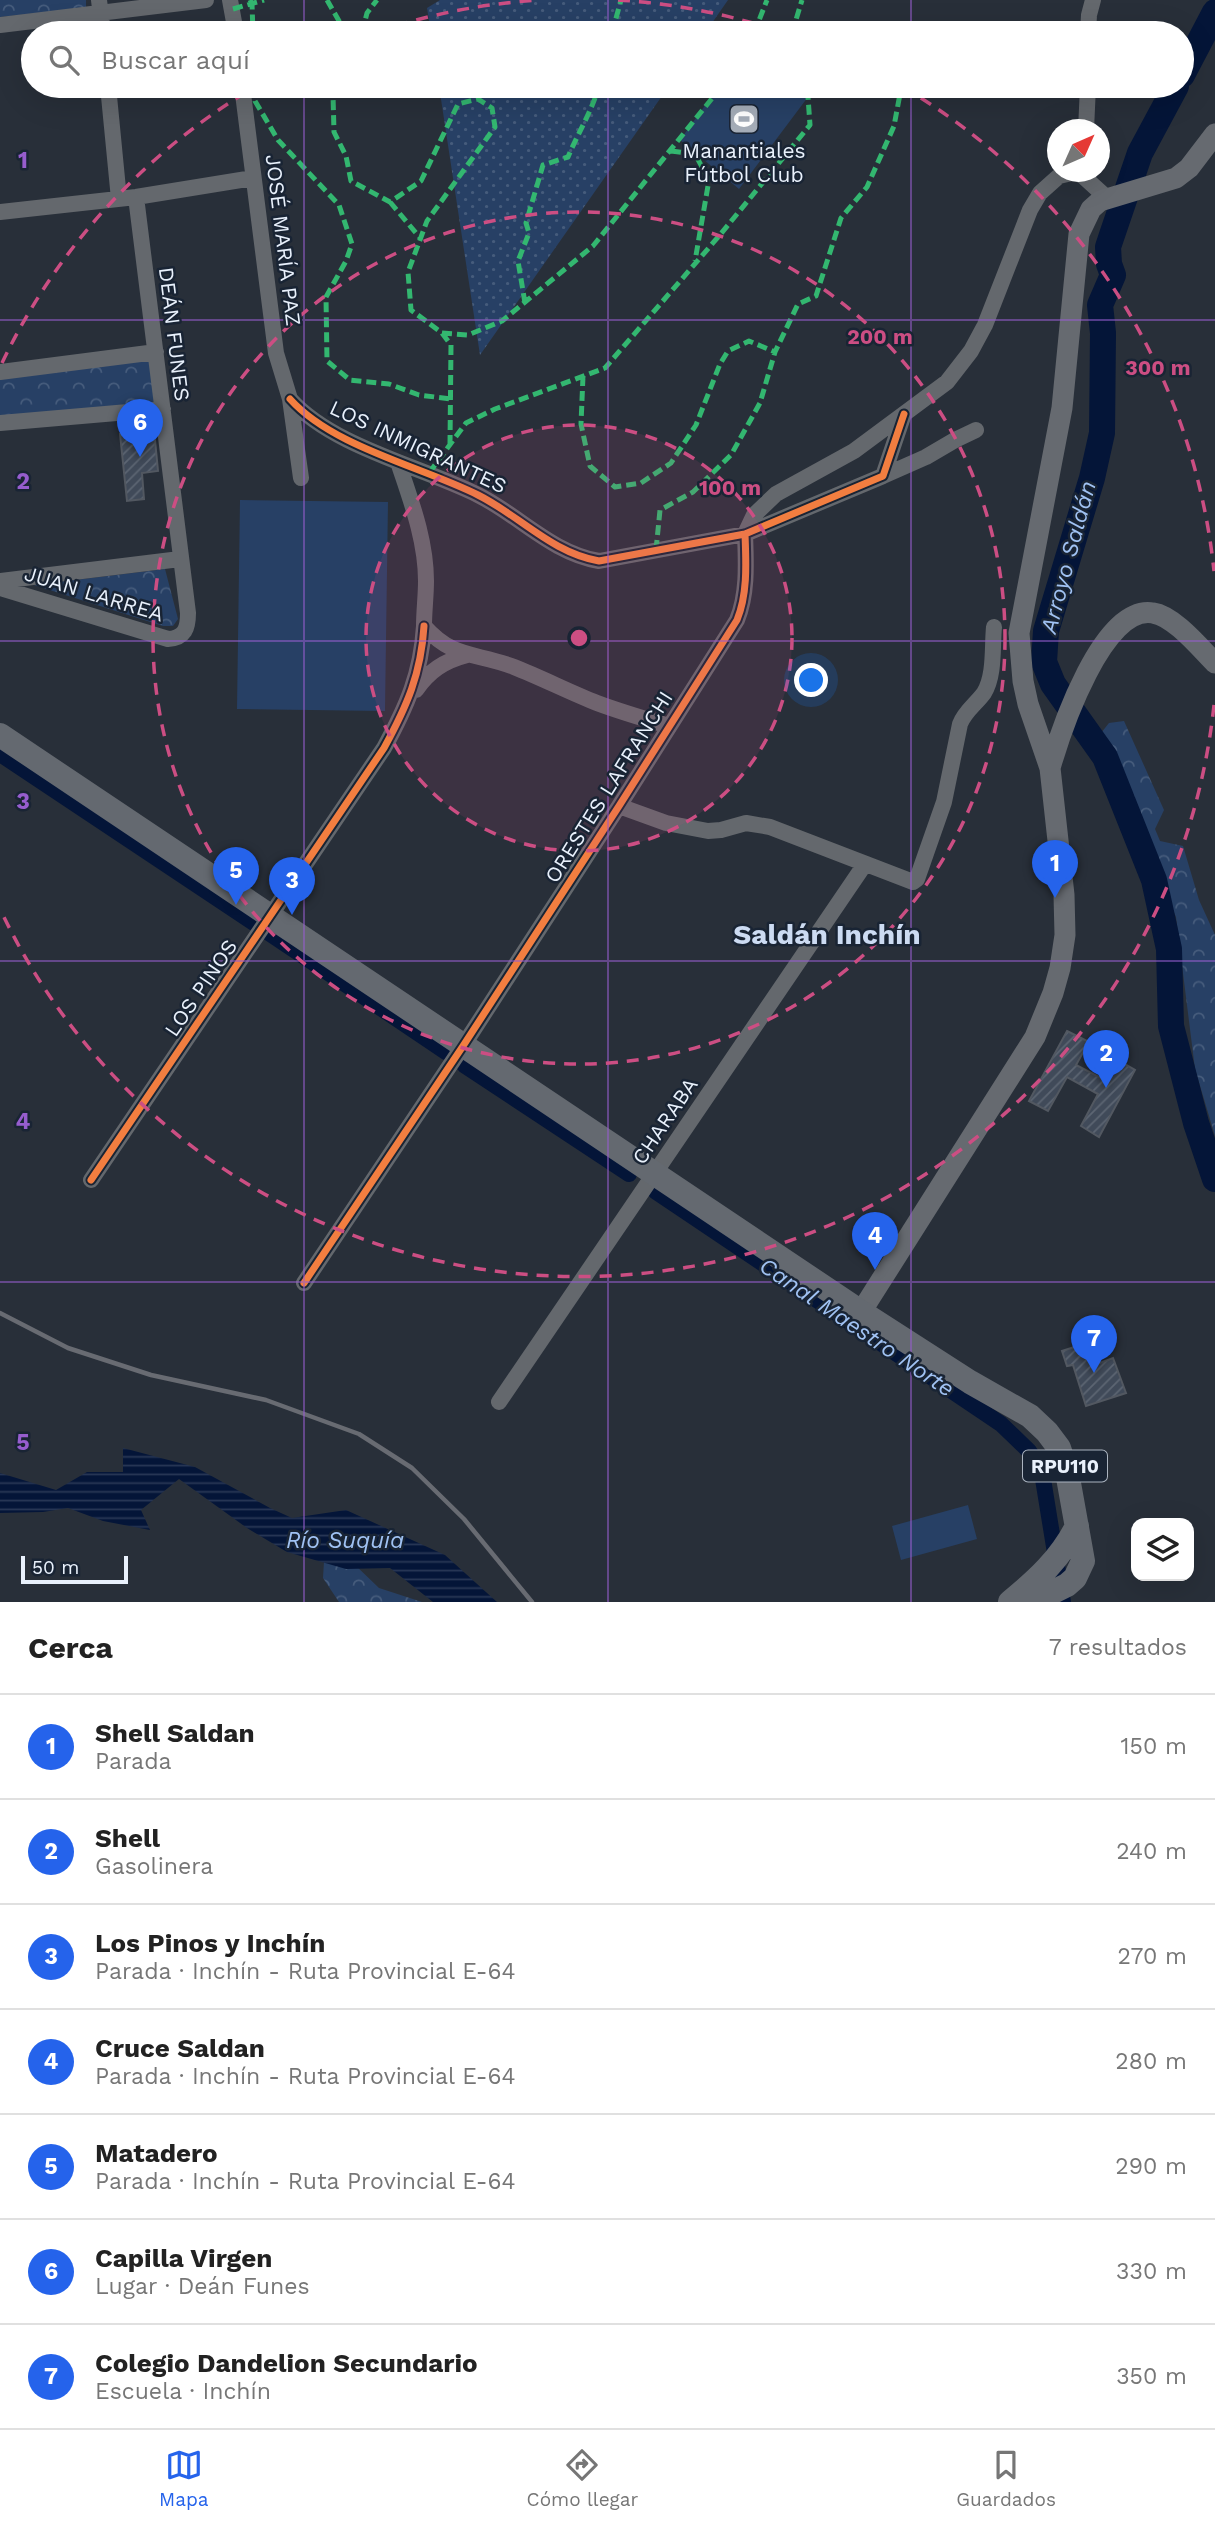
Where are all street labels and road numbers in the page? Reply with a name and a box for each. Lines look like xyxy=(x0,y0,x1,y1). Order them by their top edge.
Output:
street label: JOSÉ MARÍA PAZ xyxy=(261,153,306,327)
street label: DEÁN FUNES xyxy=(154,265,195,402)
street label: LOS INMIGRANTES xyxy=(326,395,511,498)
street label: JUAN LARREA xyxy=(21,560,167,627)
street label: ORESTES LAFRANCHI xyxy=(539,686,678,887)
street label: LOS PINOS xyxy=(159,934,242,1041)
street label: CHARABA xyxy=(627,1073,703,1169)
road number: RPU110 xyxy=(1023,1450,1107,1482)

